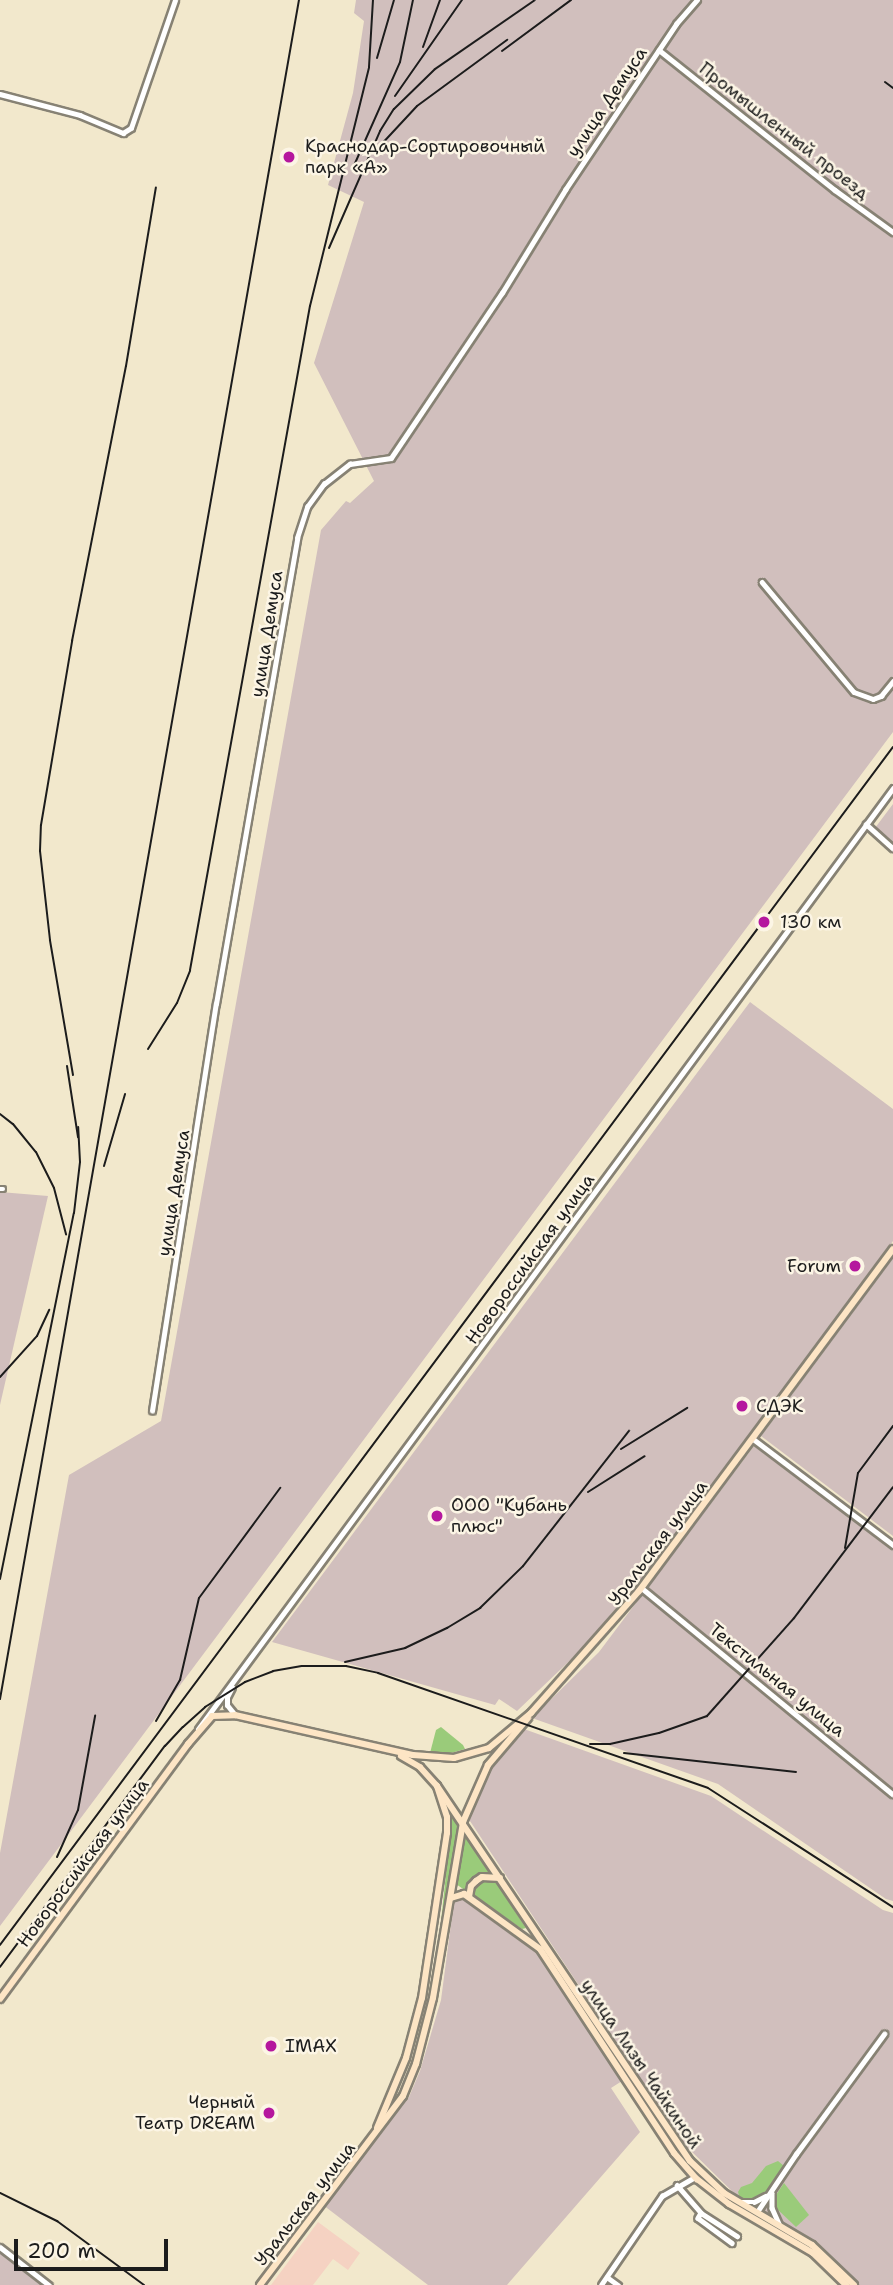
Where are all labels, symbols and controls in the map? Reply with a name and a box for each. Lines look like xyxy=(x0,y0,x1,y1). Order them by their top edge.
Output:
street label: улица Демуса xyxy=(562,43,652,161)
street label: Промышленный проезд xyxy=(695,58,873,204)
place label: Краснодар-Сортировочный парк «А» xyxy=(305,136,545,178)
marker: Краснодар-Сортировочный парк «А» xyxy=(279,147,299,167)
street label: улица Демуса xyxy=(246,569,288,699)
place label: 130 км xyxy=(780,911,841,933)
marker: 130 км xyxy=(754,912,774,932)
street label: улица Демуса xyxy=(153,1128,195,1258)
street label: Новороссийская улица xyxy=(461,1169,599,1349)
place label: Forum xyxy=(787,1255,841,1277)
marker: Forum xyxy=(847,1258,863,1274)
place label: СДЭК xyxy=(756,1395,803,1417)
marker: СДЭК xyxy=(734,1398,750,1414)
street label: Уральская улица xyxy=(604,1476,712,1610)
place label: ООО "Кубань плюс" xyxy=(451,1495,567,1538)
marker: ООО "Кубань плюс" xyxy=(429,1508,445,1524)
street label: Текстильная улица xyxy=(705,1619,849,1741)
street label: Новороссийская улица xyxy=(13,1774,153,1952)
street label: улица Лизы Чайкиной xyxy=(576,1975,706,2153)
place label: IMAX xyxy=(285,2035,337,2057)
marker: IMAX xyxy=(263,2038,279,2054)
place label: Черный Театр DREAM xyxy=(135,2092,255,2134)
marker: Черный Театр DREAM xyxy=(261,2105,277,2121)
street label: Уральская улица xyxy=(250,2138,360,2270)
scale bar xyxy=(18,2226,172,2270)
text: 200 m xyxy=(27,2237,96,2265)

